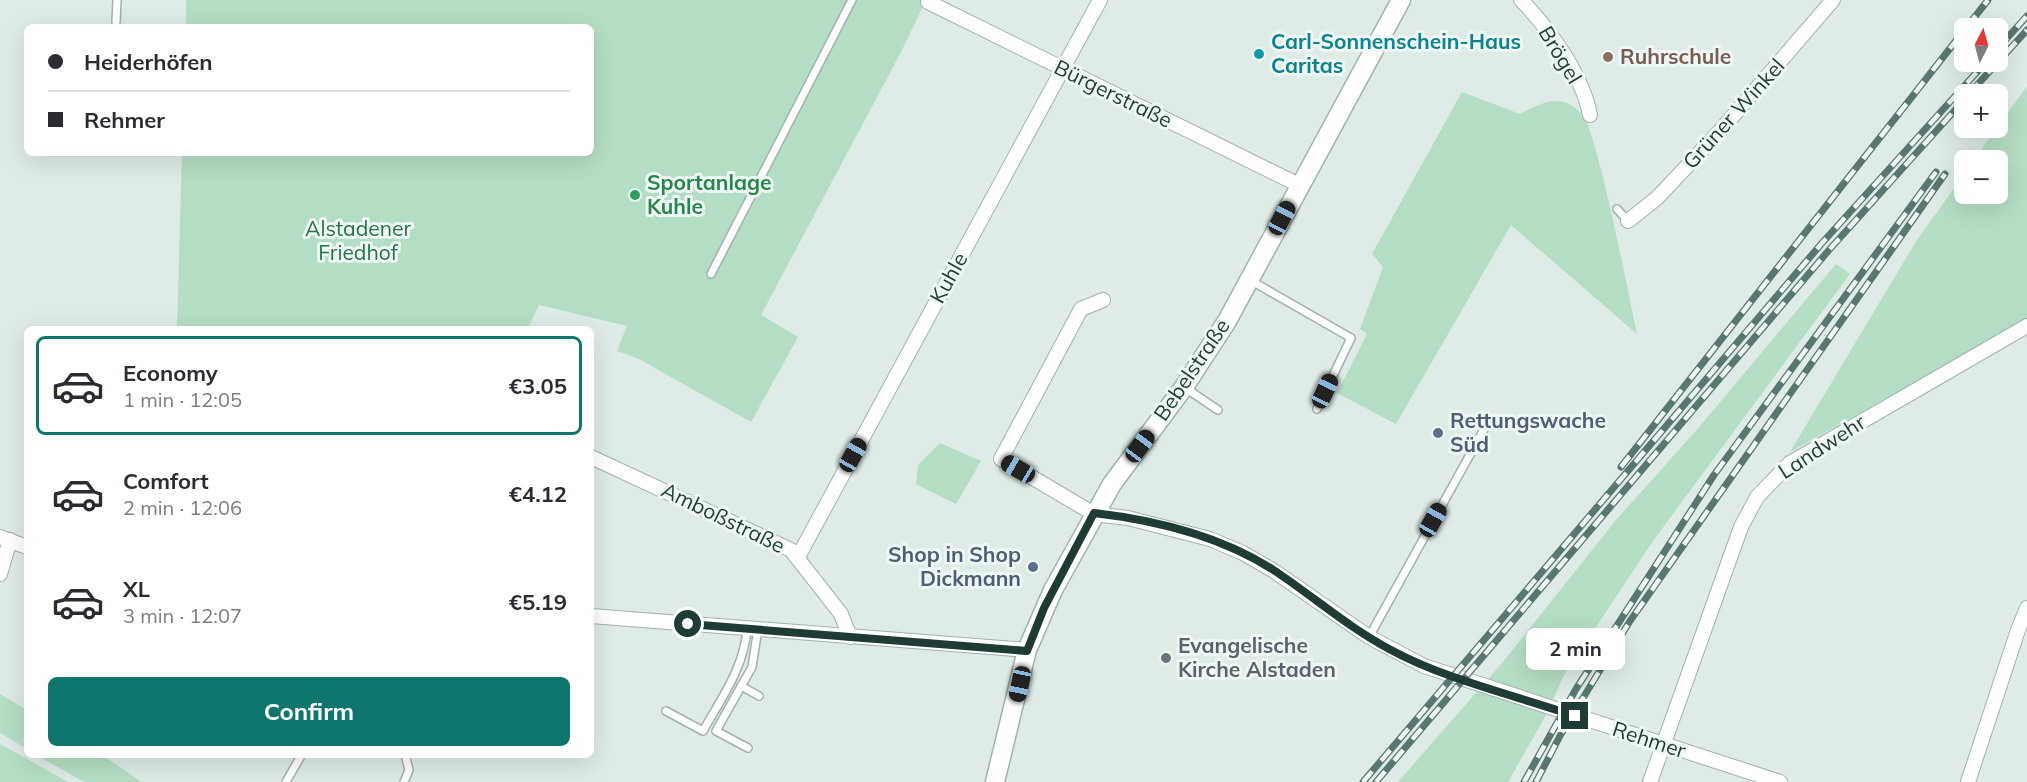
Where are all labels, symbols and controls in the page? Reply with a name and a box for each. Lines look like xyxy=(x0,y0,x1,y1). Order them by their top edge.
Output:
north arrow xyxy=(1954,18,2008,72)
map controls xyxy=(1954,18,2008,204)
street label: Brögel xyxy=(1534,21,1588,88)
place label: Carl-Sonnenschein-Haus Caritas xyxy=(1271,28,1521,78)
place label: Ruhrschule xyxy=(1620,43,1731,69)
marker: Carl-Sonnenschein-Haus Caritas xyxy=(1252,47,1266,61)
text: Heiderhöfen xyxy=(84,48,212,76)
marker: Ruhrschule xyxy=(1601,50,1615,64)
street label: Bürgerstraße xyxy=(1050,53,1177,133)
street label: Grüner Winkel xyxy=(1677,53,1790,174)
button: + xyxy=(1954,84,2008,138)
text: Rehmer xyxy=(84,106,165,134)
button: − xyxy=(1954,150,2008,204)
place label: Sportanlage Kuhle xyxy=(647,169,772,219)
marker: Sportanlage Kuhle xyxy=(628,188,642,202)
car xyxy=(1266,198,1298,238)
park label: Alstadener Friedhof xyxy=(305,215,411,265)
street label: Kuhle xyxy=(924,248,973,307)
street label: Bebelstraße xyxy=(1148,314,1235,425)
icon: car xyxy=(51,359,105,413)
text: Economy xyxy=(123,359,218,387)
car xyxy=(1309,371,1341,411)
text: €3.05 xyxy=(509,372,567,400)
text: 1 min · 12:05 xyxy=(123,387,242,412)
place label: Rettungswache Süd xyxy=(1450,407,1606,457)
street label: Landwehr xyxy=(1773,408,1870,484)
car xyxy=(1122,426,1158,466)
marker: Rettungswache Süd xyxy=(1431,426,1445,440)
car xyxy=(836,435,870,475)
car xyxy=(998,452,1038,486)
icon: car xyxy=(51,467,105,521)
text: Comfort xyxy=(123,467,209,495)
street label: Amboßstraße xyxy=(657,476,789,558)
text: €4.12 xyxy=(509,480,567,508)
text: 2 min · 12:06 xyxy=(123,495,242,520)
car xyxy=(1416,500,1450,540)
place label: Shop in Shop Dickmann xyxy=(888,541,1021,591)
marker: Shop in Shop Dickmann xyxy=(1026,560,1040,574)
icon: car xyxy=(51,575,105,629)
text: XL xyxy=(123,575,150,603)
text: €5.19 xyxy=(509,588,567,616)
text: 3 min · 12:07 xyxy=(123,603,242,628)
route start xyxy=(674,610,701,637)
callout: 2 min xyxy=(1526,629,1624,671)
place label: Evangelische Kirche Alstaden xyxy=(1178,632,1336,682)
text: 2 min xyxy=(1549,636,1602,661)
marker: Evangelische Kirche Alstaden xyxy=(1159,651,1173,665)
car xyxy=(1007,665,1033,703)
button: Confirm xyxy=(48,677,570,746)
route end xyxy=(1561,702,1588,729)
street label: Rehmer xyxy=(1609,715,1690,763)

